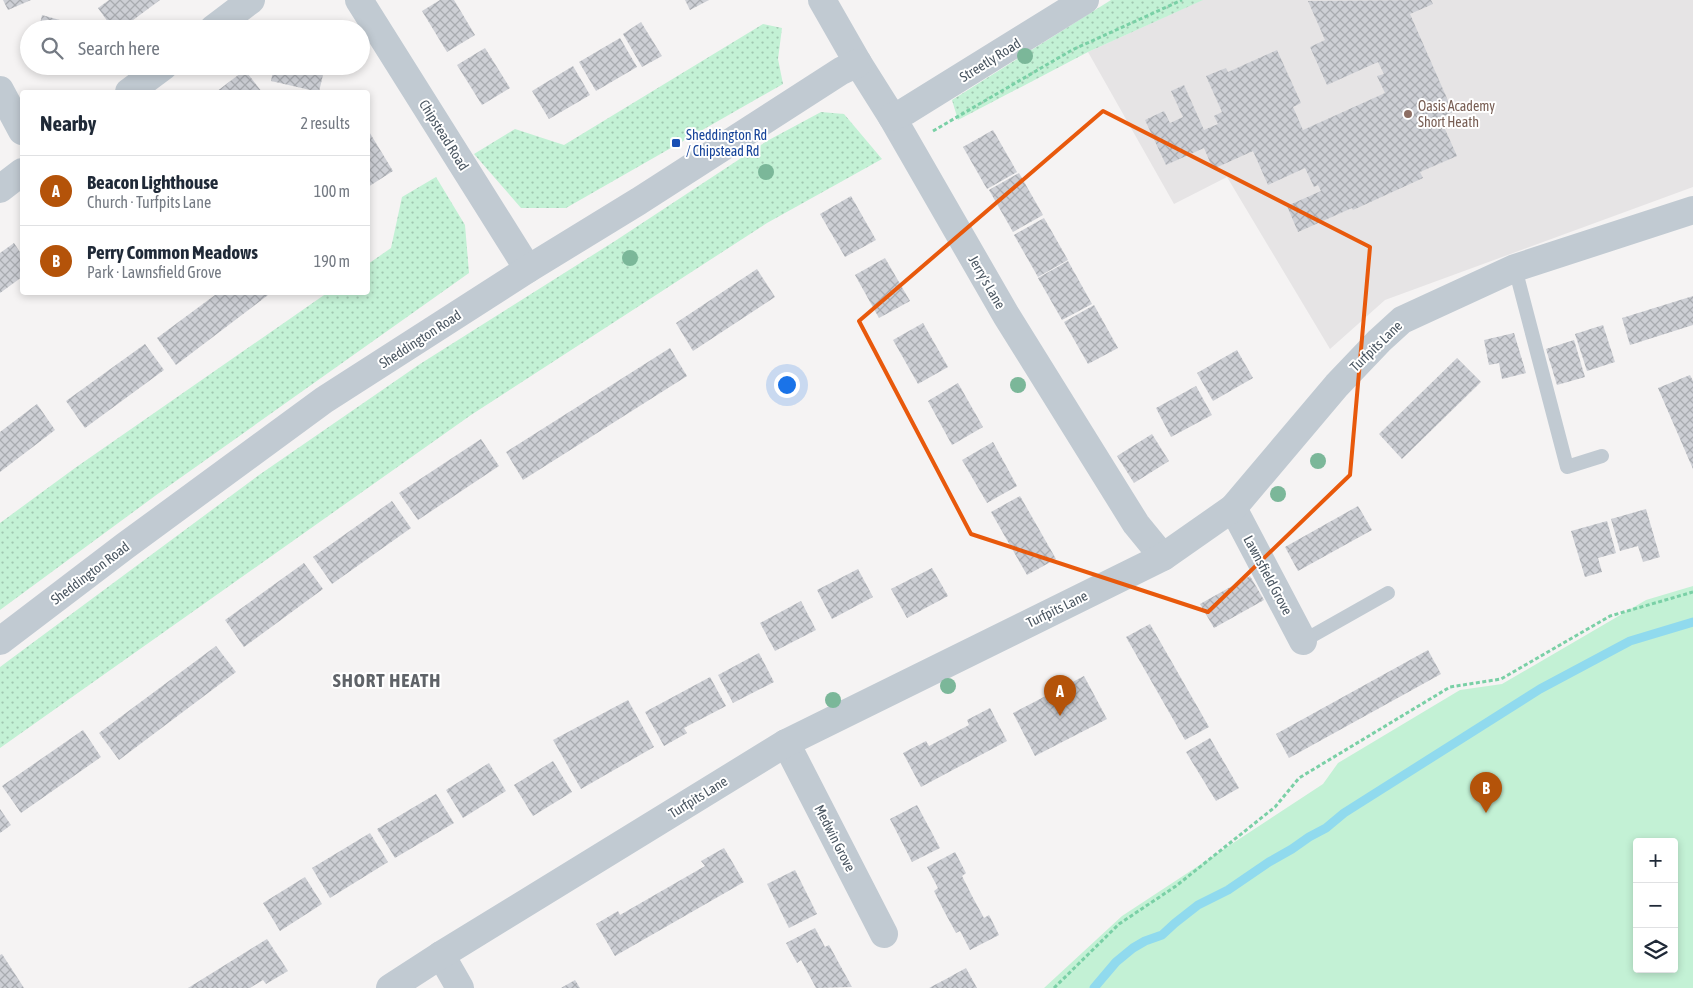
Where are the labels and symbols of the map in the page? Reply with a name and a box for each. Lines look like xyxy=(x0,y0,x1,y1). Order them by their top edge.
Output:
street label: Streetly Road xyxy=(957,35,1023,85)
street label: Chipstead Road xyxy=(416,97,472,173)
place label: Oasis Academy Short Heath xyxy=(1418,98,1495,130)
marker: Oasis Academy Short Heath xyxy=(1402,108,1414,120)
place label: Sheddington Rd / Chipstead Rd xyxy=(686,127,767,159)
marker: Sheddington Rd / Chipstead Rd xyxy=(670,137,682,149)
street label: Jerry's Lane xyxy=(965,252,1009,312)
street label: Sheddington Road xyxy=(376,307,464,371)
street label: Turfpits Lane xyxy=(1347,317,1405,375)
your location xyxy=(774,372,800,398)
street label: Lawnsfield Grove xyxy=(1240,533,1296,617)
street label: Sheddington Road xyxy=(48,538,132,608)
street label: Turfpits Lane xyxy=(1024,587,1090,631)
district label: SHORT HEATH xyxy=(333,669,441,691)
pin: A xyxy=(1044,675,1076,716)
pin: B xyxy=(1470,772,1502,813)
street label: Turfpits Lane xyxy=(666,773,730,821)
street label: Medwin Grove xyxy=(811,802,859,874)

